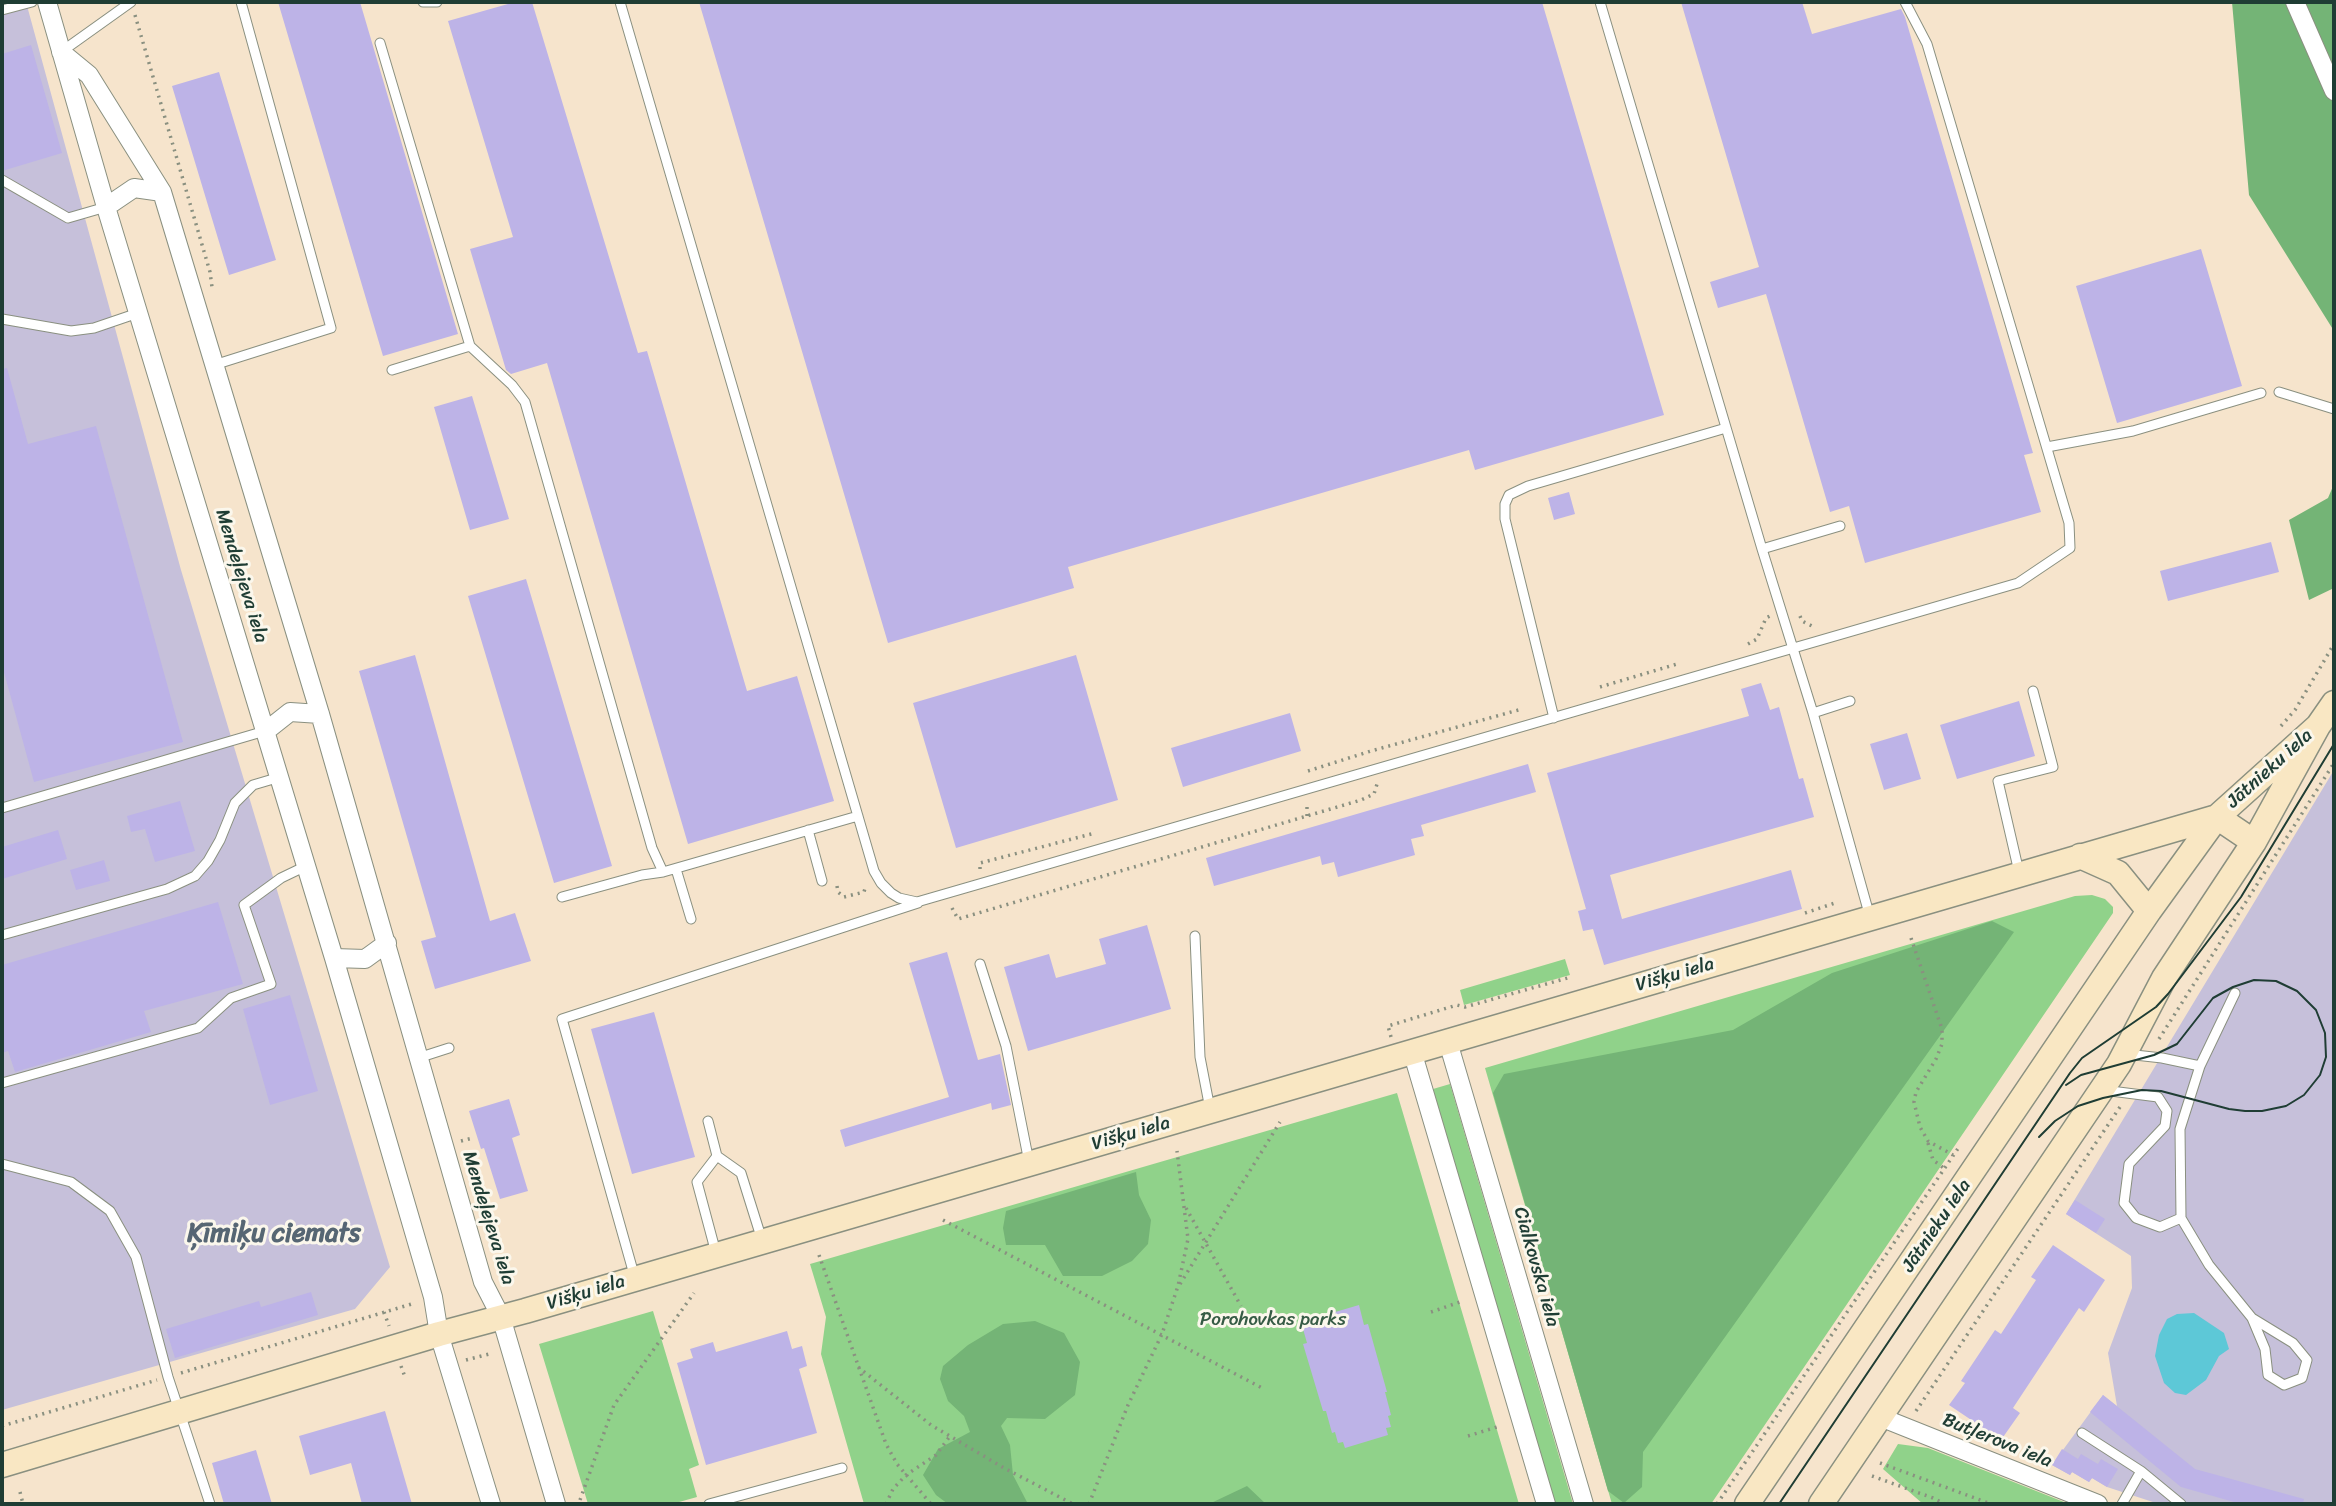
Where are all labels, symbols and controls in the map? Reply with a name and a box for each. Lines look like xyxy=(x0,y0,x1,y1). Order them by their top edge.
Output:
street label: Mendeļejeva iela xyxy=(210,506,272,646)
street label: Jātnieku iela xyxy=(2223,725,2317,813)
street label: Višķu iela xyxy=(1633,953,1717,997)
street label: Višķu iela xyxy=(1089,1112,1173,1156)
street label: Mendeļejeva iela xyxy=(457,1148,519,1288)
street label: Jātnieku iela xyxy=(1898,1175,1976,1277)
street label: Cialkovska iela xyxy=(1508,1204,1564,1330)
district label: Ķīmiķu ciemats xyxy=(187,1218,361,1250)
street label: Višķu iela xyxy=(544,1270,628,1316)
park label: Porohovkas parks xyxy=(1200,1309,1346,1331)
street label: Butļerova iela xyxy=(1939,1409,2055,1473)

